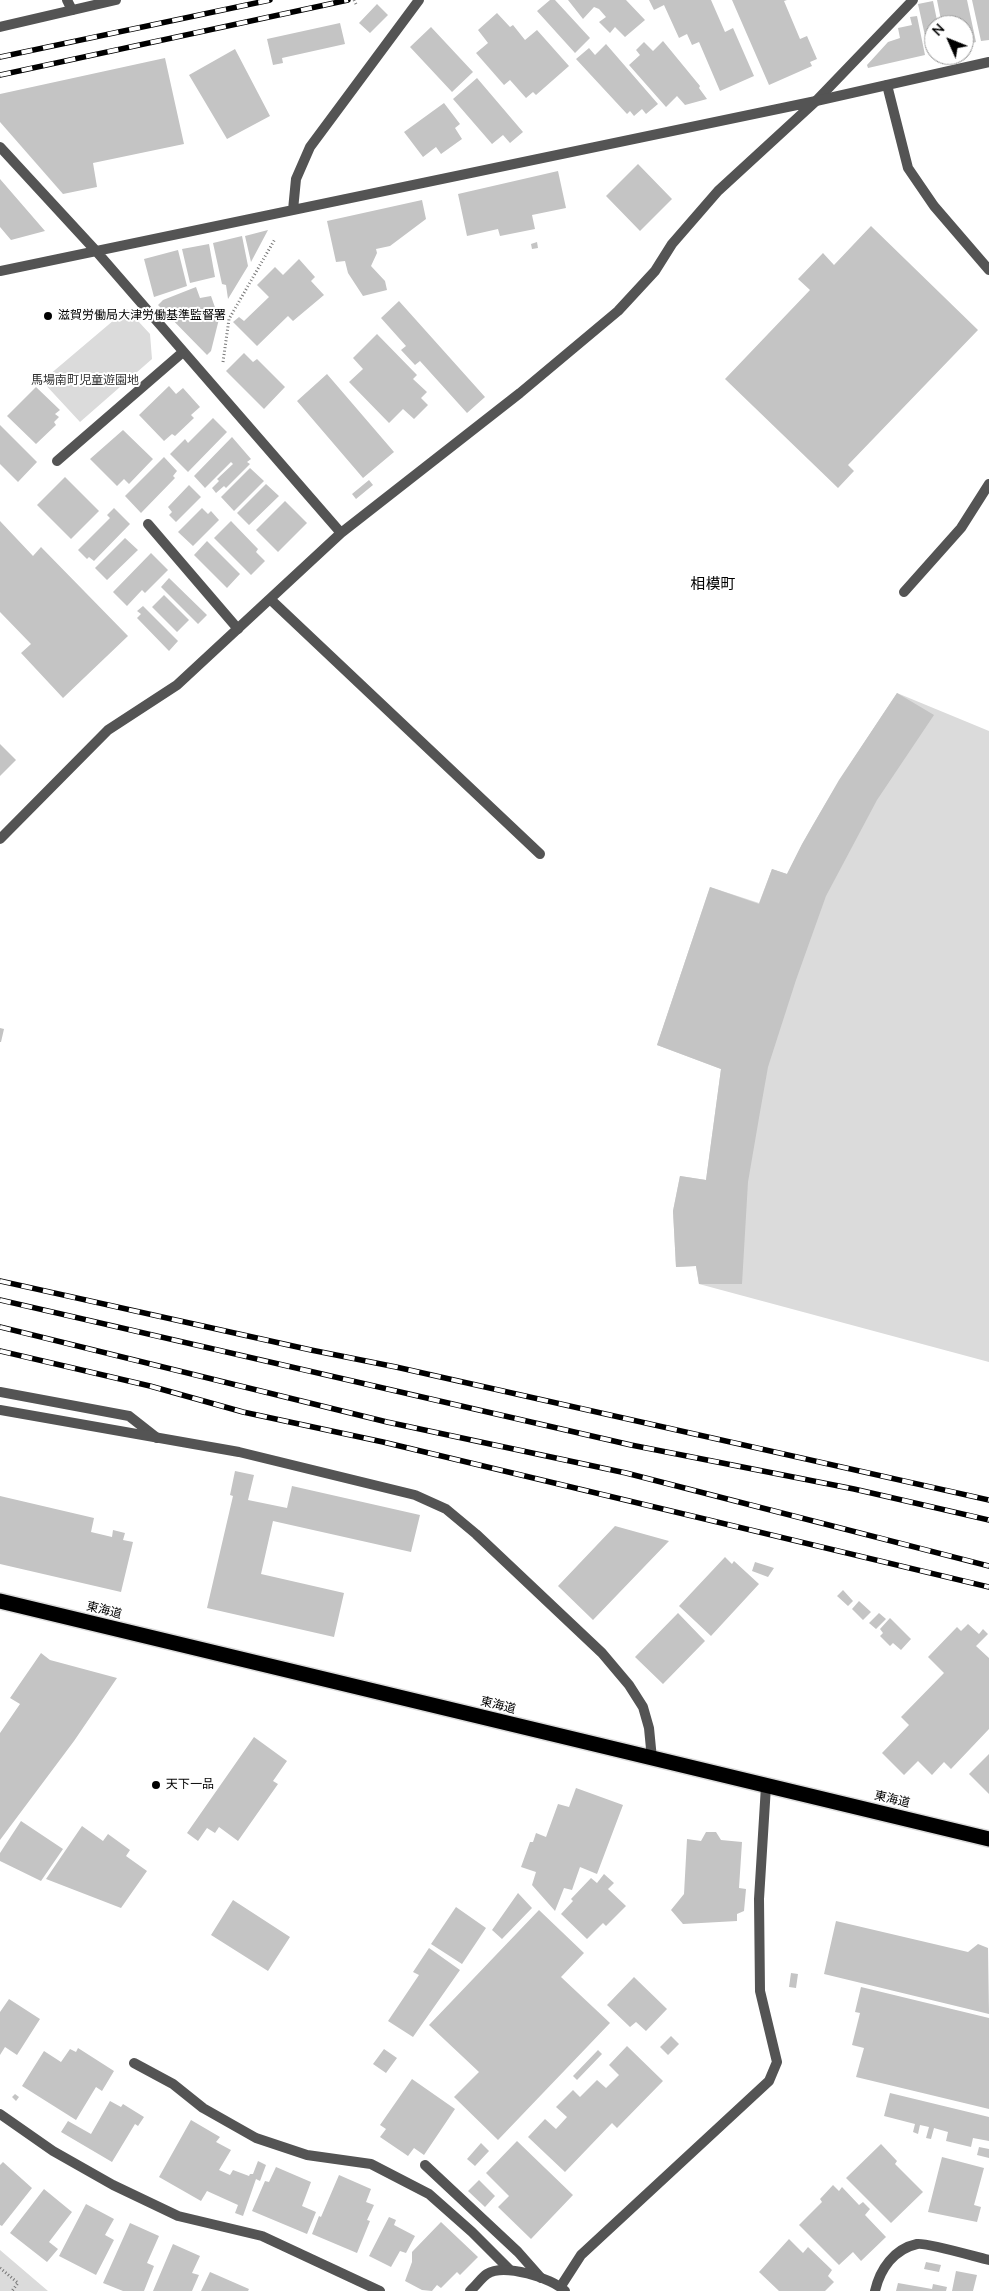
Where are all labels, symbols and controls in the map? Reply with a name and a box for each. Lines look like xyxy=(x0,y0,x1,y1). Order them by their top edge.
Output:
north arrow xyxy=(924,15,974,65)
text: N xyxy=(928,20,949,40)
place label: 滋賀労働局大津労働基準監督署 xyxy=(58,309,226,323)
marker: 滋賀労働局大津労働基準監督署 xyxy=(42,310,54,322)
park label: 馬場南町児童遊園地 xyxy=(31,374,139,388)
district label: 相模町 xyxy=(691,576,735,594)
street label: 東海道 xyxy=(85,1600,123,1622)
street label: 東海道 xyxy=(479,1695,517,1717)
place label: 天下一品 xyxy=(166,1778,214,1792)
marker: 天下一品 xyxy=(150,1779,162,1791)
street label: 東海道 xyxy=(873,1789,911,1811)

